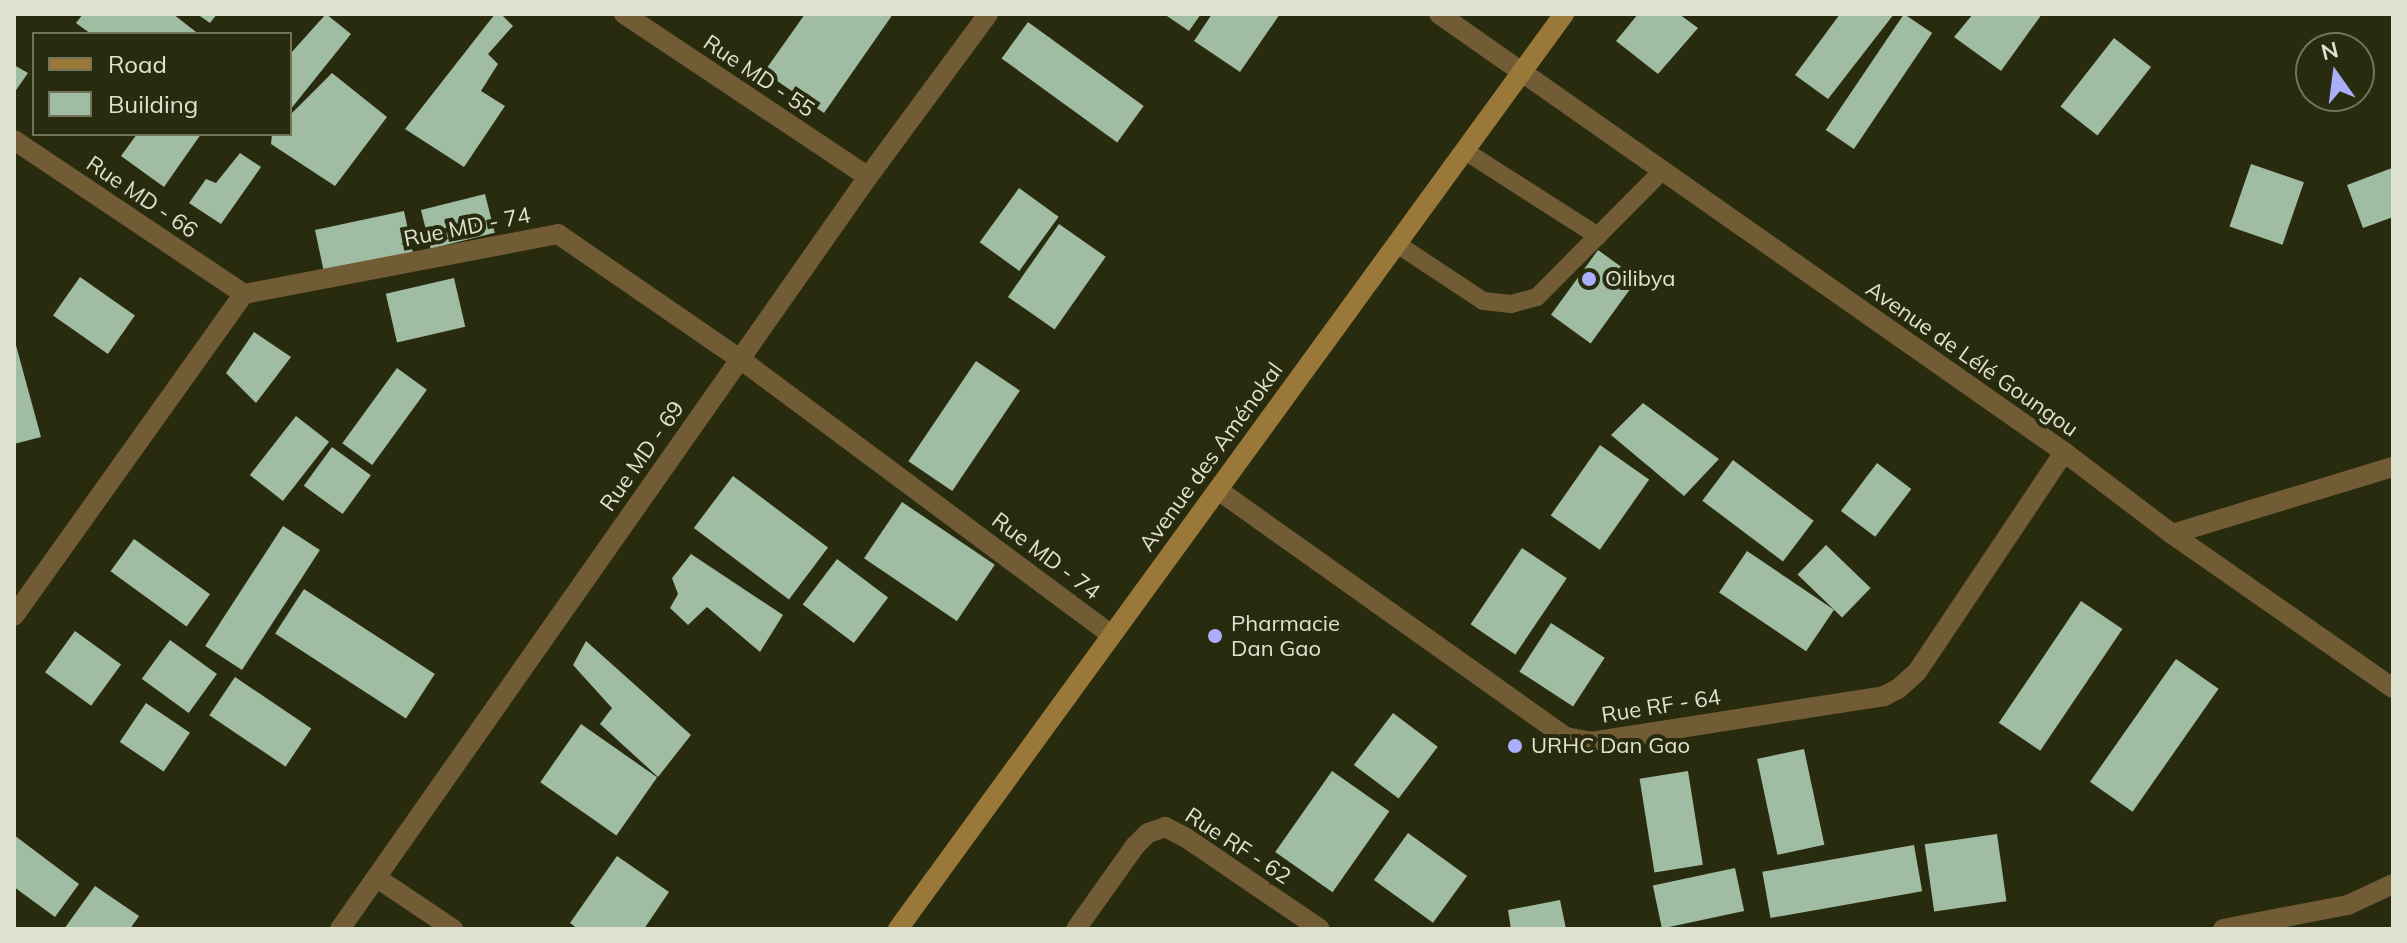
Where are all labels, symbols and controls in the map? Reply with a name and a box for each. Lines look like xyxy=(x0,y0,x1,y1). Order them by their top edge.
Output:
street label: Rue MD - 55 xyxy=(698,29,820,123)
legend xyxy=(32,32,292,136)
north arrow xyxy=(2295,32,2375,112)
text: N xyxy=(2318,35,2341,66)
text: Road xyxy=(108,49,167,79)
text: Building xyxy=(108,89,198,119)
street label: Rue MD - 66 xyxy=(81,150,203,244)
street label: Rue MD - 74 xyxy=(402,202,532,252)
place label: Oilibya xyxy=(1605,266,1675,292)
marker: Oilibya xyxy=(1580,270,1598,288)
street label: Avenue de Lélé Goungou xyxy=(1861,276,2083,442)
street label: Avenue des Aménokal xyxy=(1134,358,1288,556)
street label: Rue MD - 69 xyxy=(594,396,690,516)
street label: Rue MD - 74 xyxy=(987,507,1105,605)
place label: Pharmacie Dan Gao xyxy=(1231,610,1340,662)
marker: Pharmacie Dan Gao xyxy=(1206,627,1224,645)
street label: Rue RF - 64 xyxy=(1599,684,1723,728)
place label: URHC Dan Gao xyxy=(1531,733,1690,759)
marker: URHC Dan Gao xyxy=(1506,737,1524,755)
street label: Rue RF - 62 xyxy=(1180,802,1296,890)

